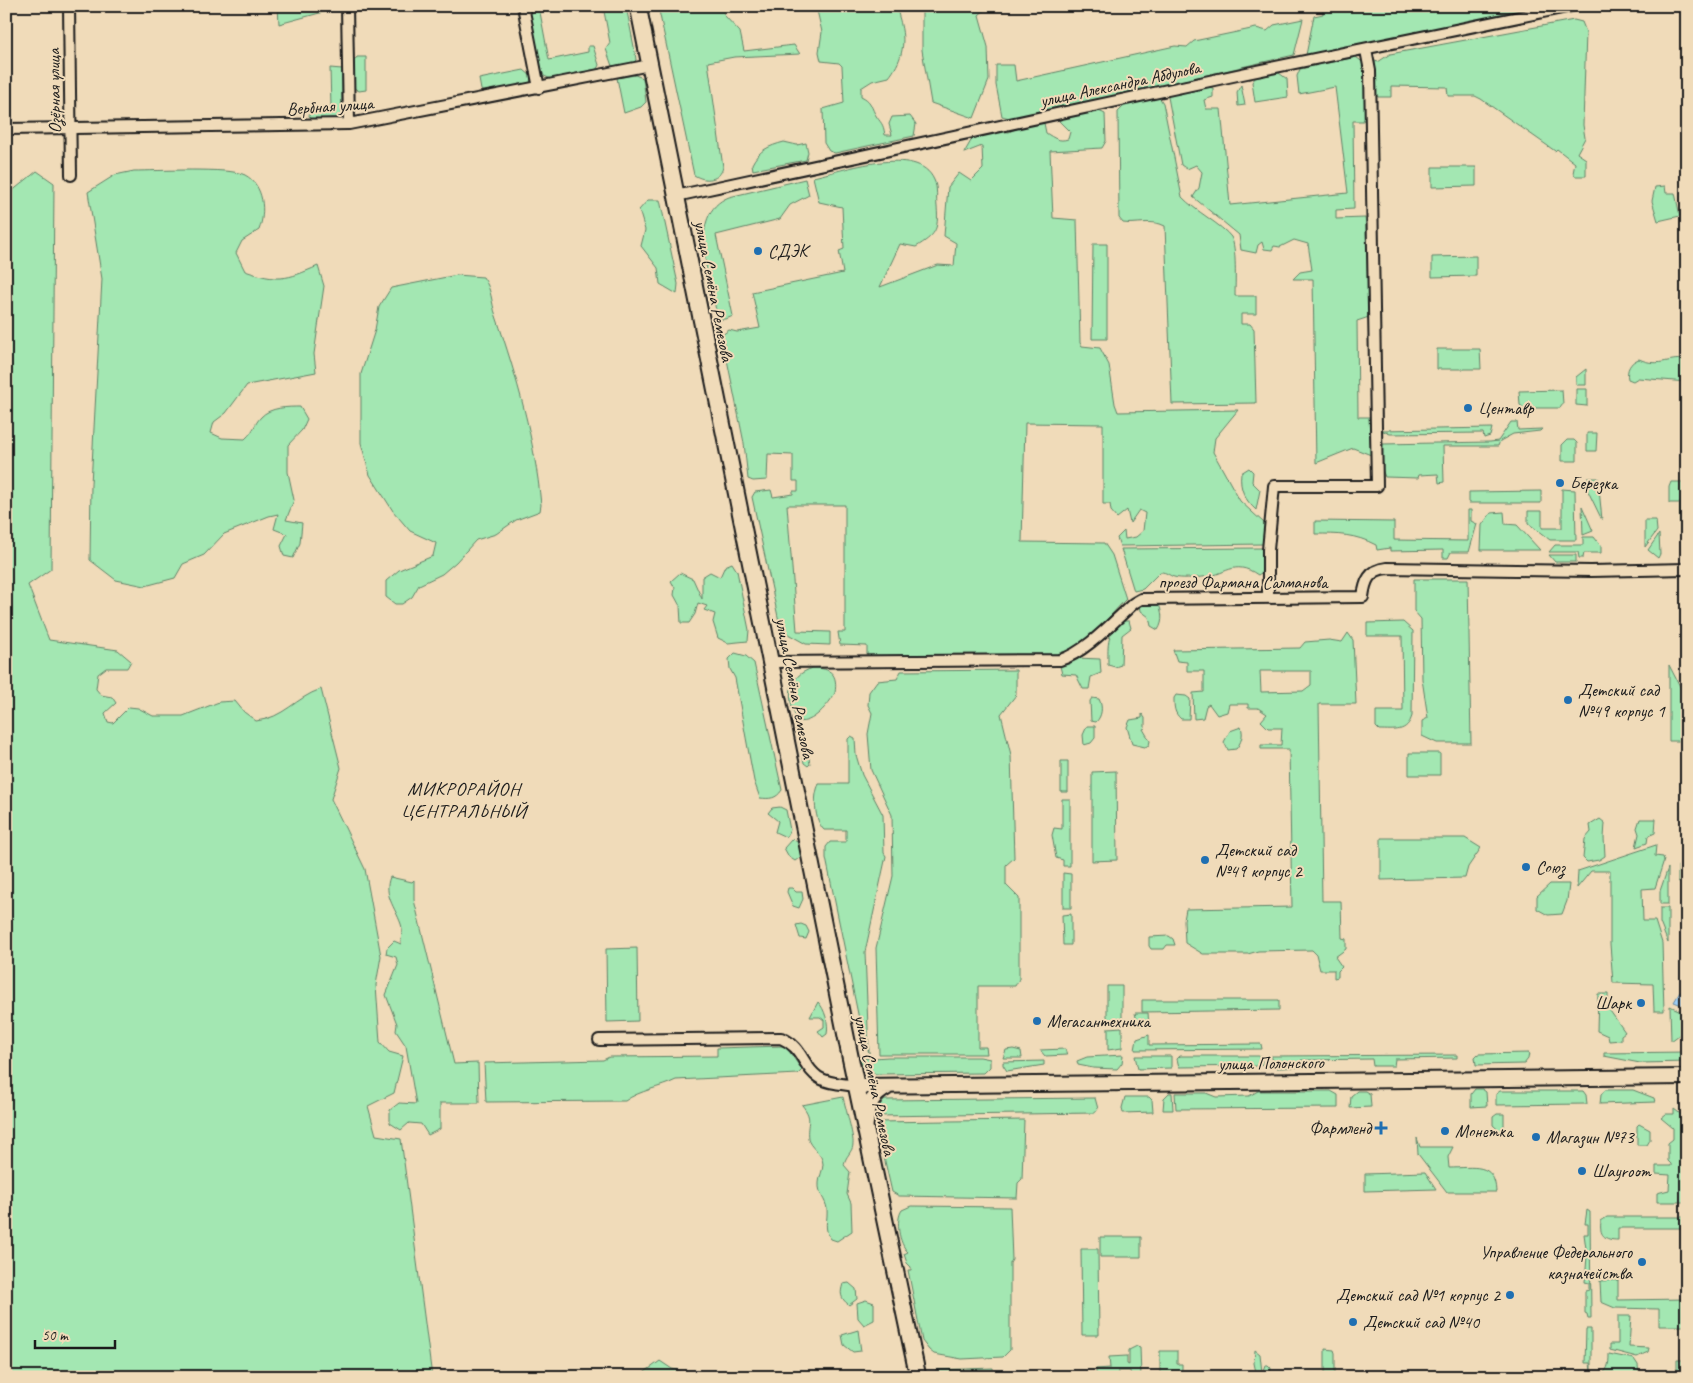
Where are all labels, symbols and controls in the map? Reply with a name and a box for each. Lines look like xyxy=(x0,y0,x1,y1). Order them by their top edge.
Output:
street label: Озёрная улица xyxy=(42,47,67,134)
street label: улица Александра Абдулова xyxy=(1037,56,1204,112)
street label: Вербная улица xyxy=(286,92,376,120)
street label: улица Семёна Ремезова xyxy=(689,218,739,365)
place label: СДЭК xyxy=(768,240,811,262)
marker: СДЭК xyxy=(752,245,764,257)
place label: Центавр xyxy=(1478,397,1535,419)
marker: Центавр xyxy=(1462,402,1474,414)
place label: Березка xyxy=(1570,472,1619,495)
marker: Березка xyxy=(1554,477,1566,489)
street label: проезд Фармана Салманова xyxy=(1159,571,1329,593)
street label: улица Семёна Ремезова xyxy=(770,615,820,762)
place label: Детский сад №49 корпус 1 xyxy=(1578,679,1666,722)
marker: Детский сад №49 корпус 1 xyxy=(1562,694,1574,706)
district label: МИКРОРАЙОН ЦЕНТРАЛЬНЫЙ xyxy=(401,777,529,823)
place label: Детский сад №49 корпус 2 xyxy=(1215,839,1304,882)
marker: Детский сад №49 корпус 2 xyxy=(1199,854,1211,866)
place label: Союз xyxy=(1536,856,1567,879)
marker: Союз xyxy=(1520,861,1532,873)
place label: Шарк xyxy=(1595,992,1632,1014)
marker: Шарк xyxy=(1635,997,1647,1009)
place label: Мегасантехника xyxy=(1047,1010,1151,1032)
street label: улица Семёна Ремезова xyxy=(849,1012,901,1159)
marker: Мегасантехника xyxy=(1031,1015,1043,1027)
street label: улица Полонского xyxy=(1217,1051,1326,1075)
place label: Фармленд xyxy=(1309,1117,1373,1139)
place label: Монетка xyxy=(1455,1120,1514,1142)
marker: Фармленд xyxy=(1375,1122,1387,1134)
marker: Монетка xyxy=(1439,1125,1451,1137)
place label: Магазин №73 xyxy=(1546,1126,1636,1149)
marker: Магазин №73 xyxy=(1530,1131,1542,1143)
place label: Шауroom xyxy=(1592,1160,1652,1182)
marker: Шауroom xyxy=(1576,1165,1588,1177)
place label: Управление Федерального казначейства xyxy=(1480,1241,1634,1285)
marker: Управление Федерального казначейства xyxy=(1636,1256,1648,1268)
place label: Детский сад №1 корпус 2 xyxy=(1336,1284,1502,1306)
marker: Детский сад №1 корпус 2 xyxy=(1504,1289,1516,1301)
place label: Детский сад №40 xyxy=(1363,1311,1481,1333)
marker: Детский сад №40 xyxy=(1347,1316,1359,1328)
scale bar xyxy=(35,1318,115,1350)
text: 50 m xyxy=(42,1326,69,1345)

